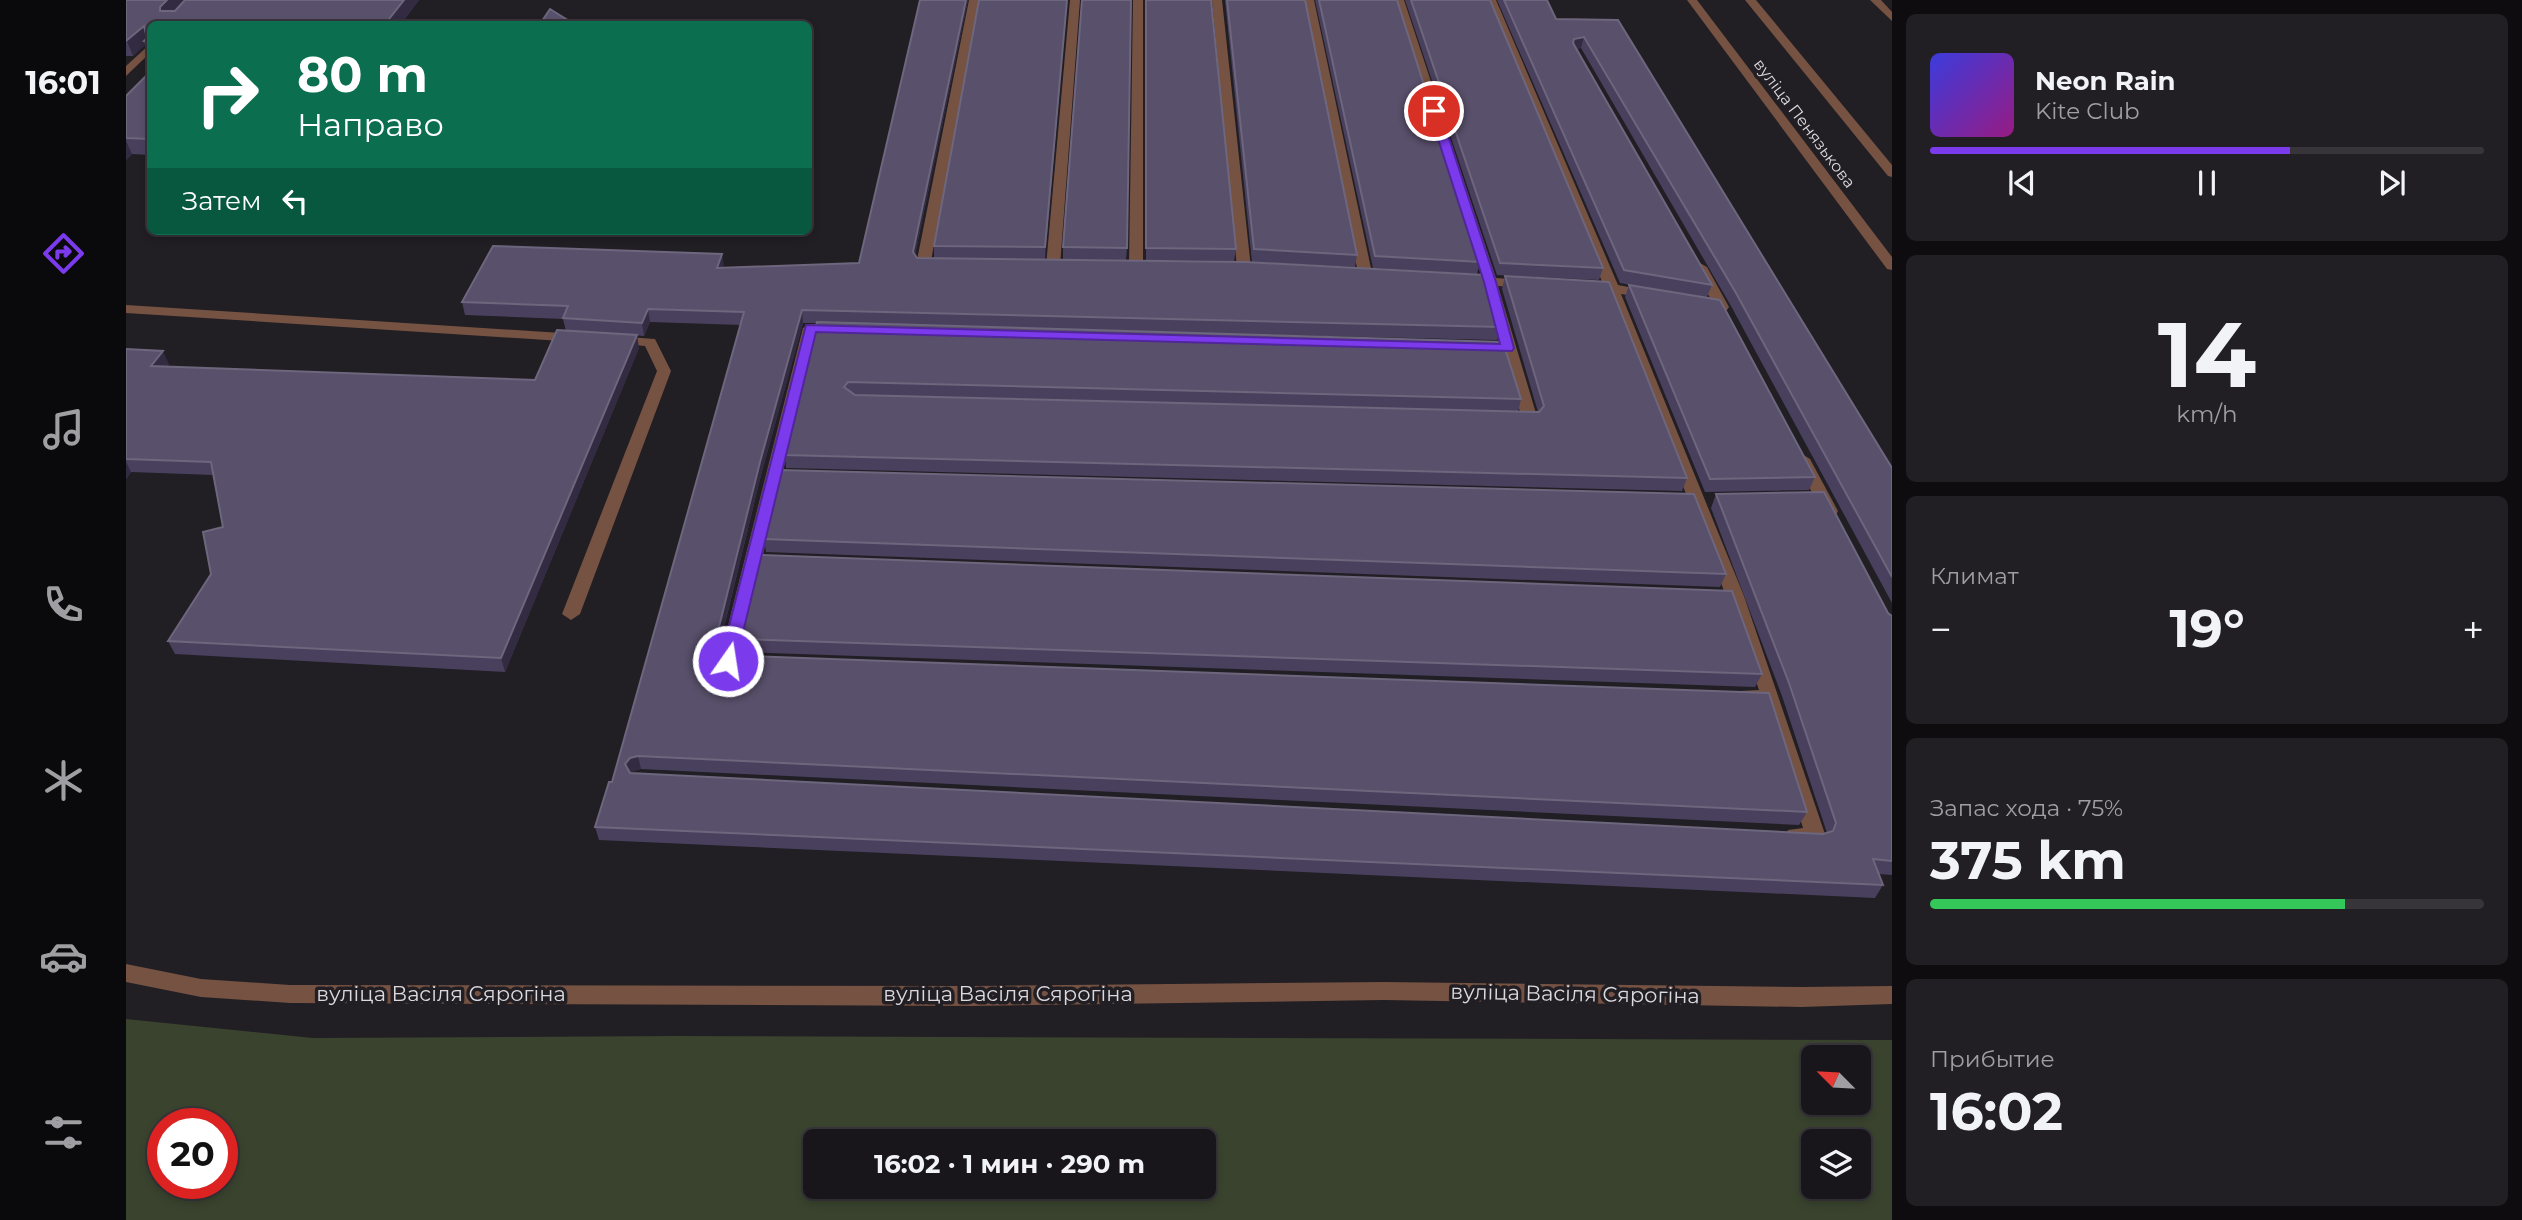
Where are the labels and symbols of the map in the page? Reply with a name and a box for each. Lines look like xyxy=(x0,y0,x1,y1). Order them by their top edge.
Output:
street label: вуліца Пенязькова xyxy=(1750,55,1859,192)
pin xyxy=(1404,81,1464,141)
position arrow xyxy=(691,624,765,698)
street label: вуліца Васіля Сярогіна xyxy=(1450,979,1700,1008)
street label: вуліца Васіля Сярогіна xyxy=(316,981,566,1006)
street label: вуліца Васіля Сярогіна xyxy=(883,981,1133,1006)
north arrow xyxy=(1801,1045,1871,1115)
speed limit sign: 20 xyxy=(147,1108,238,1199)

